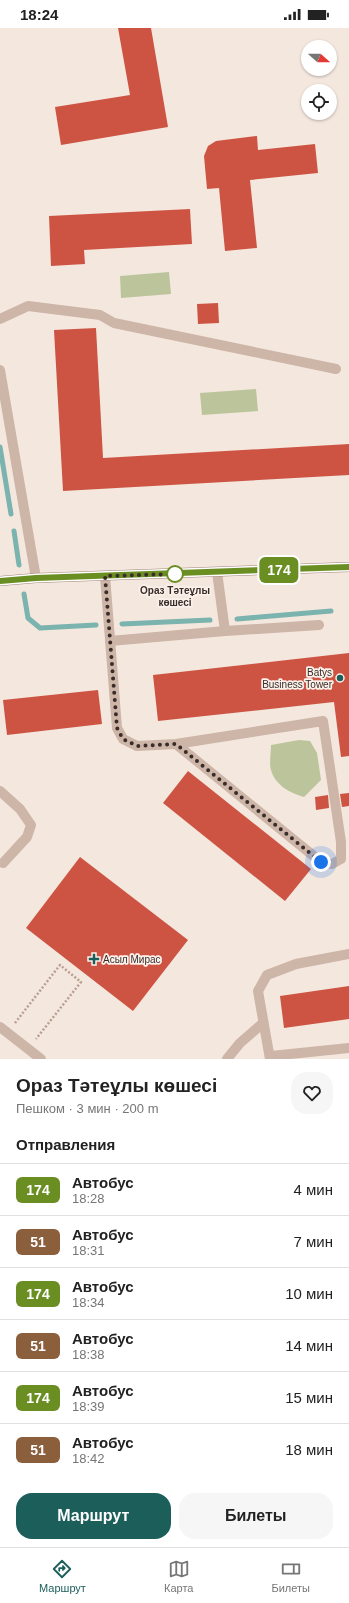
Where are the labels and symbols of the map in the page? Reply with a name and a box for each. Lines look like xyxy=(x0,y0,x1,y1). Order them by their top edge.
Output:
north arrow xyxy=(301,40,337,76)
line badge: 174 xyxy=(256,557,302,583)
marker: Ораз Тәтеұлы көшесі xyxy=(166,565,184,583)
place label: Ораз Тәтеұлы көшесі xyxy=(140,585,210,608)
place label: Batys Business Tower xyxy=(262,667,333,690)
marker: Batys Business Tower xyxy=(335,673,345,683)
your location xyxy=(311,852,331,872)
marker: Асыл Мирас xyxy=(88,953,100,965)
place label: Асыл Мирас xyxy=(103,954,161,965)

